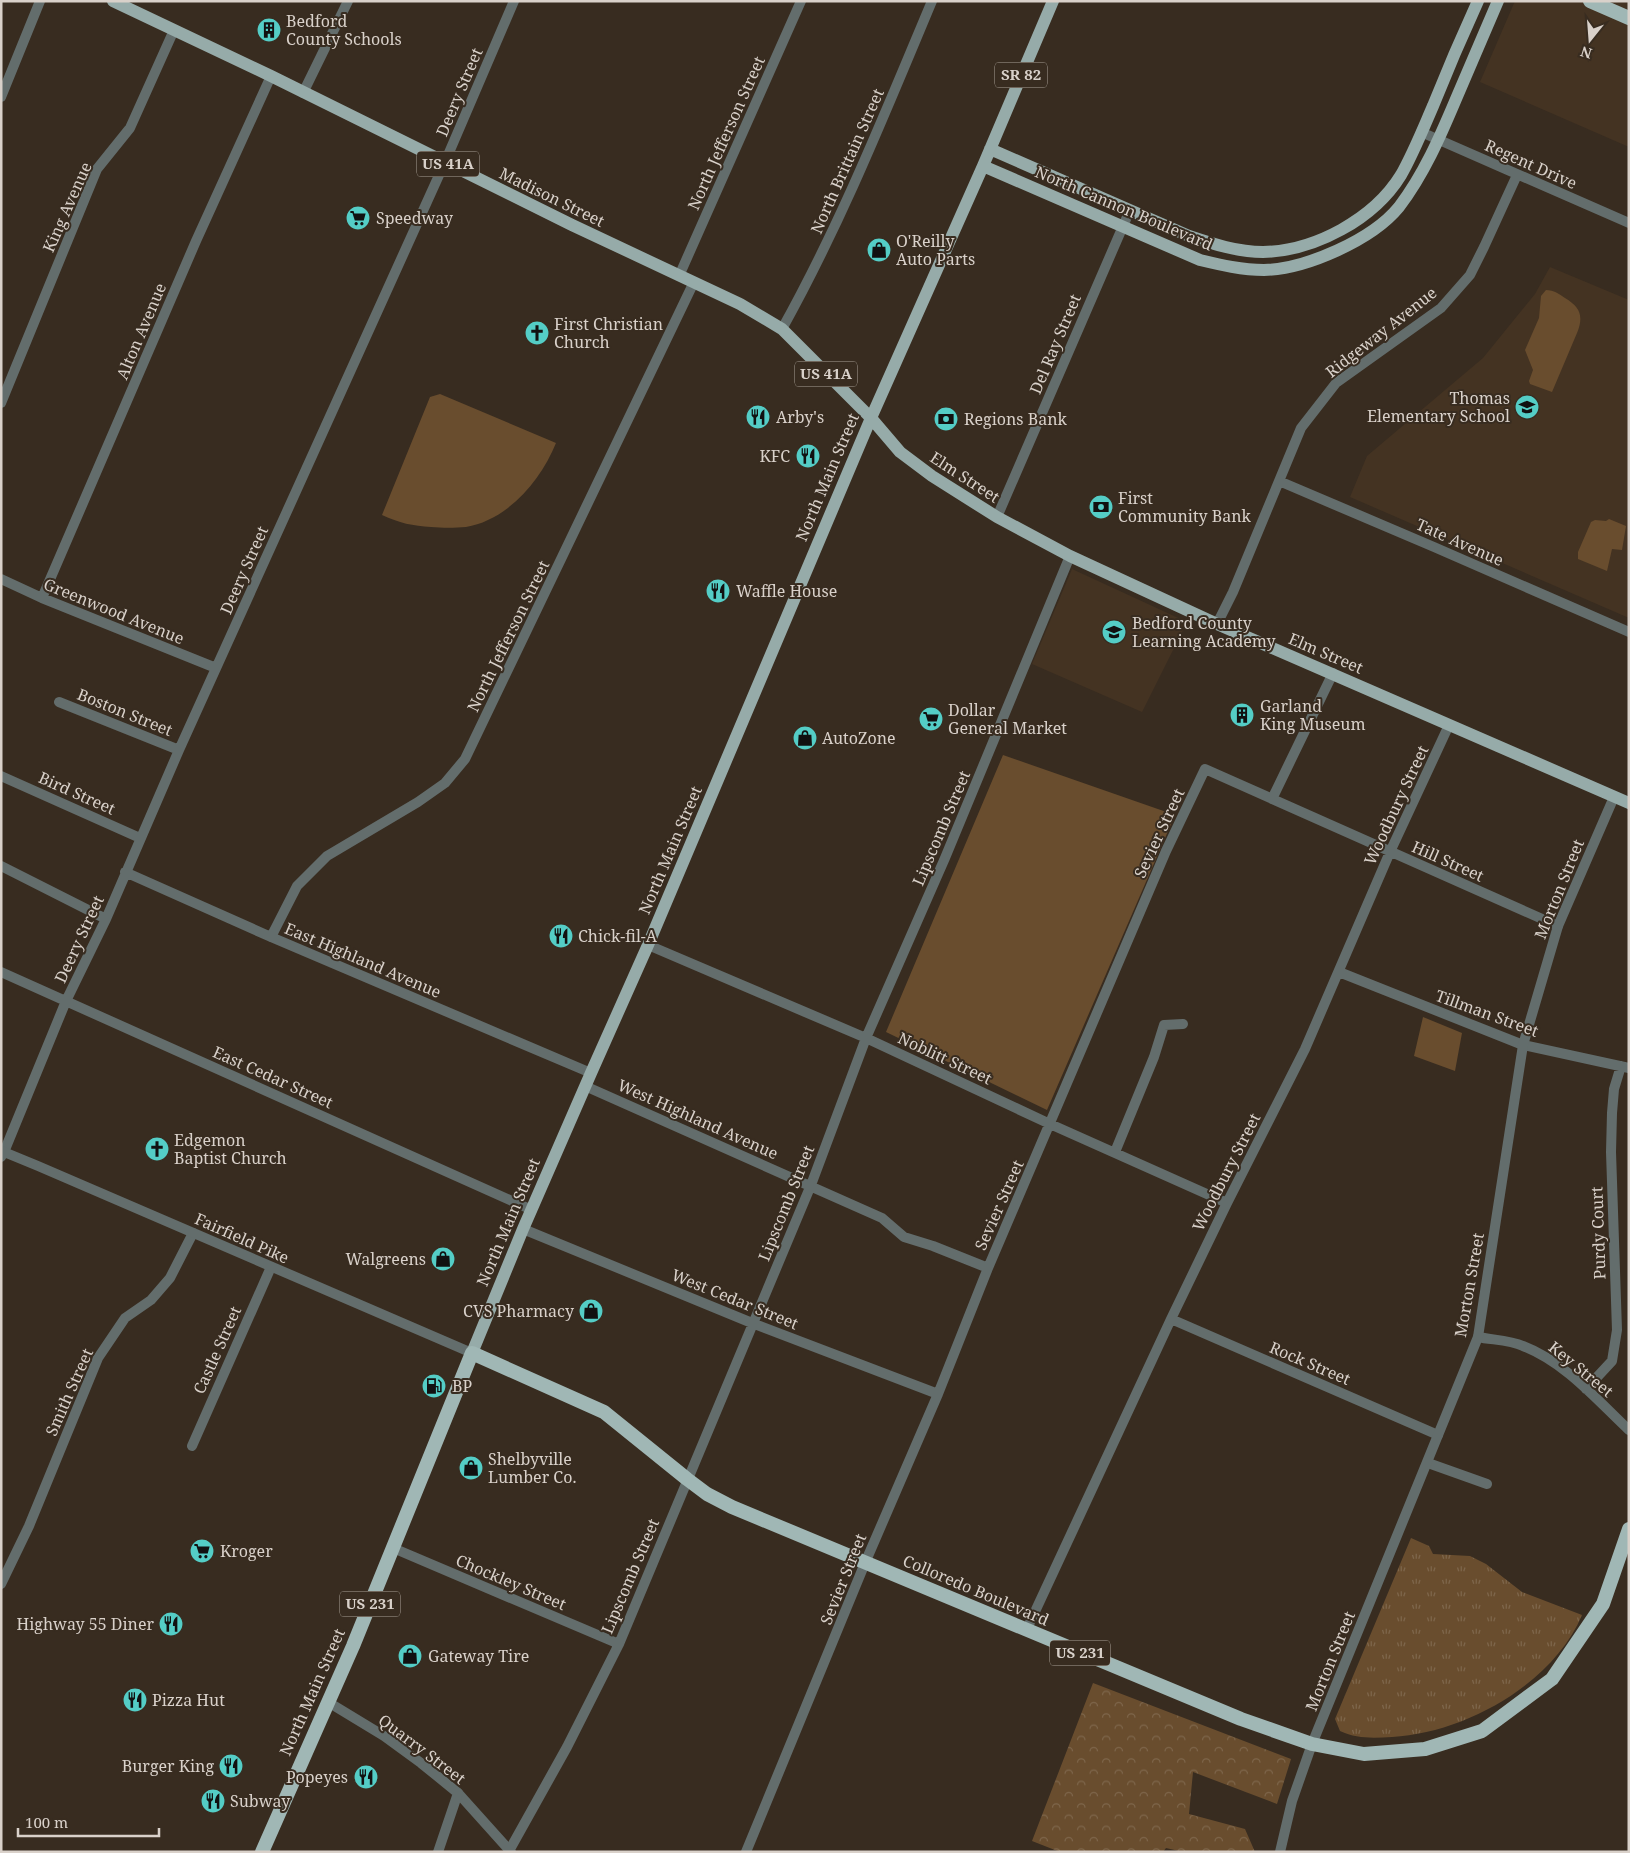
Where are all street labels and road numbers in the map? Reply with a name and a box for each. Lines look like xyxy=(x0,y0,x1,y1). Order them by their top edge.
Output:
street label: Deery Street xyxy=(430,44,488,140)
street label: North Jefferson Street xyxy=(682,52,770,213)
road number: SR 82 xyxy=(995,62,1047,88)
street label: North Brittain Street xyxy=(805,85,889,237)
street label: Regent Drive xyxy=(1482,134,1580,194)
road number: US 41A xyxy=(417,152,479,176)
street label: King Avenue xyxy=(37,158,97,256)
street label: North Cannon Boulevard xyxy=(1032,161,1216,256)
street label: Madison Street xyxy=(496,162,609,232)
street label: Alton Avenue xyxy=(111,279,171,383)
street label: Ridgeway Avenue xyxy=(1321,282,1441,382)
street label: Del Ray Street xyxy=(1024,290,1086,397)
road number: US 41A xyxy=(795,362,857,386)
street label: North Main Street xyxy=(790,409,864,544)
street label: Elm Street xyxy=(926,446,1004,508)
street label: Tate Avenue xyxy=(1413,513,1507,571)
street label: Deery Street xyxy=(215,522,273,617)
street label: North Jefferson Street xyxy=(462,556,554,716)
street label: Greenwood Avenue xyxy=(40,573,188,649)
street label: Elm Street xyxy=(1285,627,1367,679)
street label: Boston Street xyxy=(74,683,176,741)
street label: Woodbury Street xyxy=(1359,741,1433,868)
street label: Bird Street xyxy=(35,766,119,820)
street label: Lipscomb Street xyxy=(907,767,975,889)
street label: North Main Street xyxy=(633,782,707,917)
street label: Sevier Street xyxy=(1129,784,1190,881)
street label: Hill Street xyxy=(1409,835,1488,887)
street label: Morton Street xyxy=(1529,836,1589,942)
street label: Deery Street xyxy=(49,891,109,986)
street label: East Highland Avenue xyxy=(281,917,445,1003)
street label: Tillman Street xyxy=(1432,984,1542,1042)
street label: Noblitt Street xyxy=(894,1027,996,1090)
street label: East Cedar Street xyxy=(209,1041,337,1114)
street label: West Highland Avenue xyxy=(614,1074,782,1164)
street label: Woodbury Street xyxy=(1187,1109,1265,1235)
street label: Lipscomb Street xyxy=(753,1142,819,1264)
street label: North Main Street xyxy=(471,1154,545,1289)
street label: Sevier Street xyxy=(969,1156,1029,1254)
street label: Purdy Court xyxy=(1585,1186,1611,1280)
street label: Fairfield Pike xyxy=(191,1207,293,1269)
street label: Morton Street xyxy=(1449,1231,1489,1339)
street label: West Cedar Street xyxy=(668,1264,802,1335)
street label: Castle Street xyxy=(188,1302,246,1397)
street label: Rock Street xyxy=(1266,1336,1354,1390)
street label: Key Street xyxy=(1544,1336,1618,1402)
street label: Smith Street xyxy=(40,1344,98,1439)
street label: Lipscomb Street xyxy=(596,1515,664,1637)
street label: Sevier Street xyxy=(815,1530,871,1628)
street label: Chockley Street xyxy=(452,1549,570,1615)
street label: Colloredo Boulevard xyxy=(900,1549,1053,1631)
road number: US 231 xyxy=(340,1592,400,1616)
street label: Morton Street xyxy=(1300,1608,1360,1714)
street label: North Main Street xyxy=(274,1625,350,1759)
road number: US 231 xyxy=(1050,1640,1110,1666)
street label: Quarry Street xyxy=(374,1709,470,1789)

